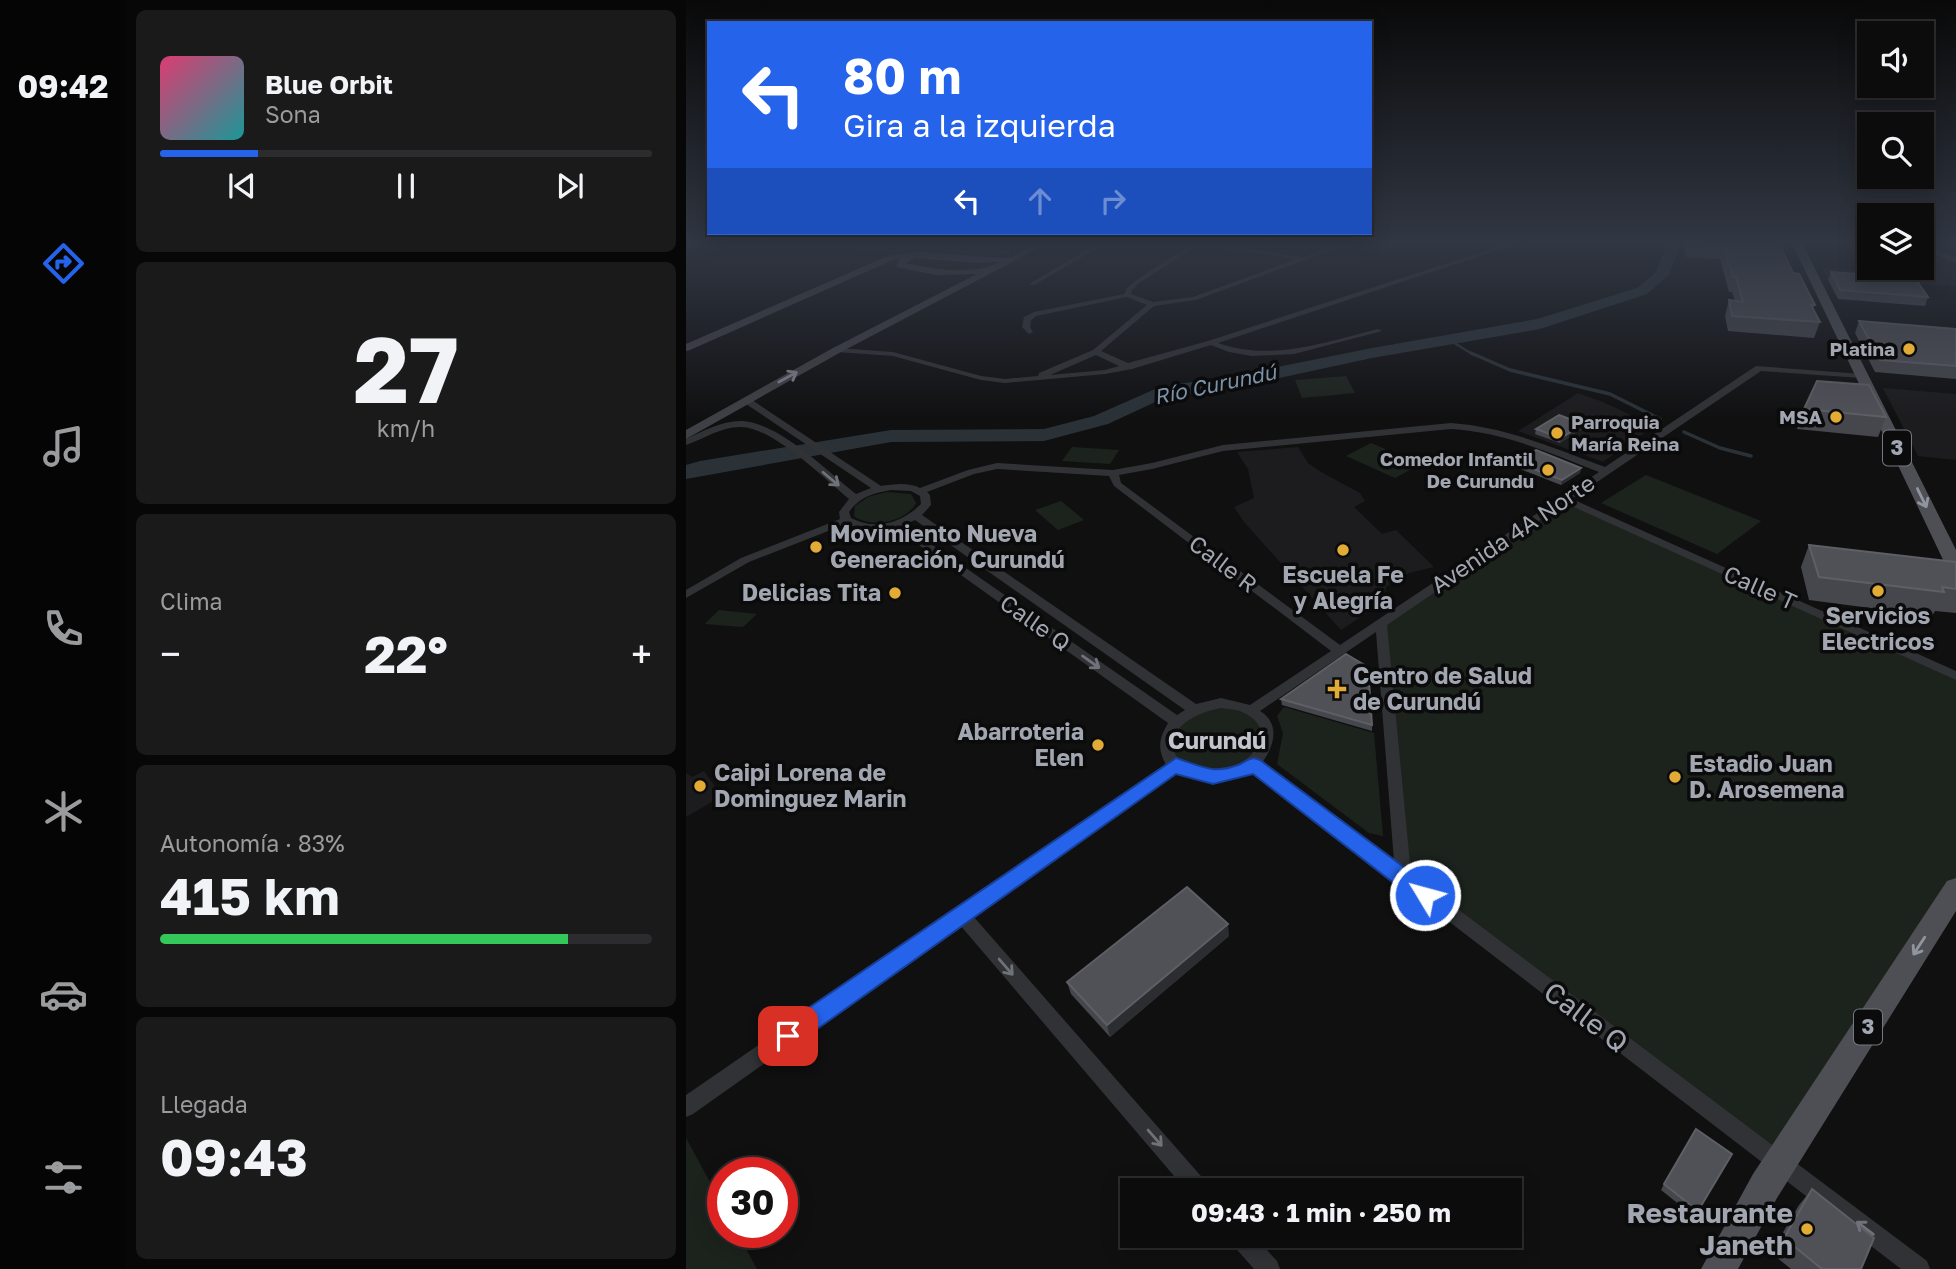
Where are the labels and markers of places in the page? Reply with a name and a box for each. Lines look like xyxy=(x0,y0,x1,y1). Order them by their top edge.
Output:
place label: Platina xyxy=(1830,337,1895,360)
marker: Platina xyxy=(1901,341,1917,357)
place label: MSA xyxy=(1779,405,1823,428)
marker: MSA xyxy=(1828,409,1844,425)
place label: Parroquia María Reina xyxy=(1571,410,1679,455)
marker: Parroquia María Reina xyxy=(1549,425,1565,441)
place label: Comedor Infantil De Curundu xyxy=(1380,447,1534,492)
marker: Comedor Infantil De Curundu xyxy=(1540,462,1556,478)
place label: Movimiento Nueva Generación, Curundú xyxy=(830,519,1065,573)
marker: Movimiento Nueva Generación, Curundú xyxy=(808,539,824,555)
marker: Escuela Fe y Alegría xyxy=(1335,542,1351,558)
place label: Escuela Fe y Alegría xyxy=(1282,560,1404,614)
place label: Delicias Tita xyxy=(742,578,881,606)
marker: Servicios Electricos xyxy=(1870,583,1886,599)
marker: Delicias Tita xyxy=(887,585,903,601)
place label: Servicios Electricos xyxy=(1821,601,1935,655)
place label: Centro de Salud de Curundú xyxy=(1353,661,1532,715)
marker: Centro de Salud de Curundú xyxy=(1327,679,1347,699)
place label: Abarroteria Elen xyxy=(958,717,1084,771)
marker: Abarroteria Elen xyxy=(1090,737,1106,753)
place label: Estadio Juan D. Arosemena xyxy=(1689,749,1844,803)
place label: Caipi Lorena de Dominguez Marin xyxy=(714,758,906,812)
marker: Estadio Juan D. Arosemena xyxy=(1667,769,1683,785)
marker: Caipi Lorena de Dominguez Marin xyxy=(692,778,708,794)
pin xyxy=(758,1006,818,1066)
place label: Restaurante Janeth xyxy=(1626,1196,1793,1261)
marker: Restaurante Janeth xyxy=(1799,1221,1815,1237)

